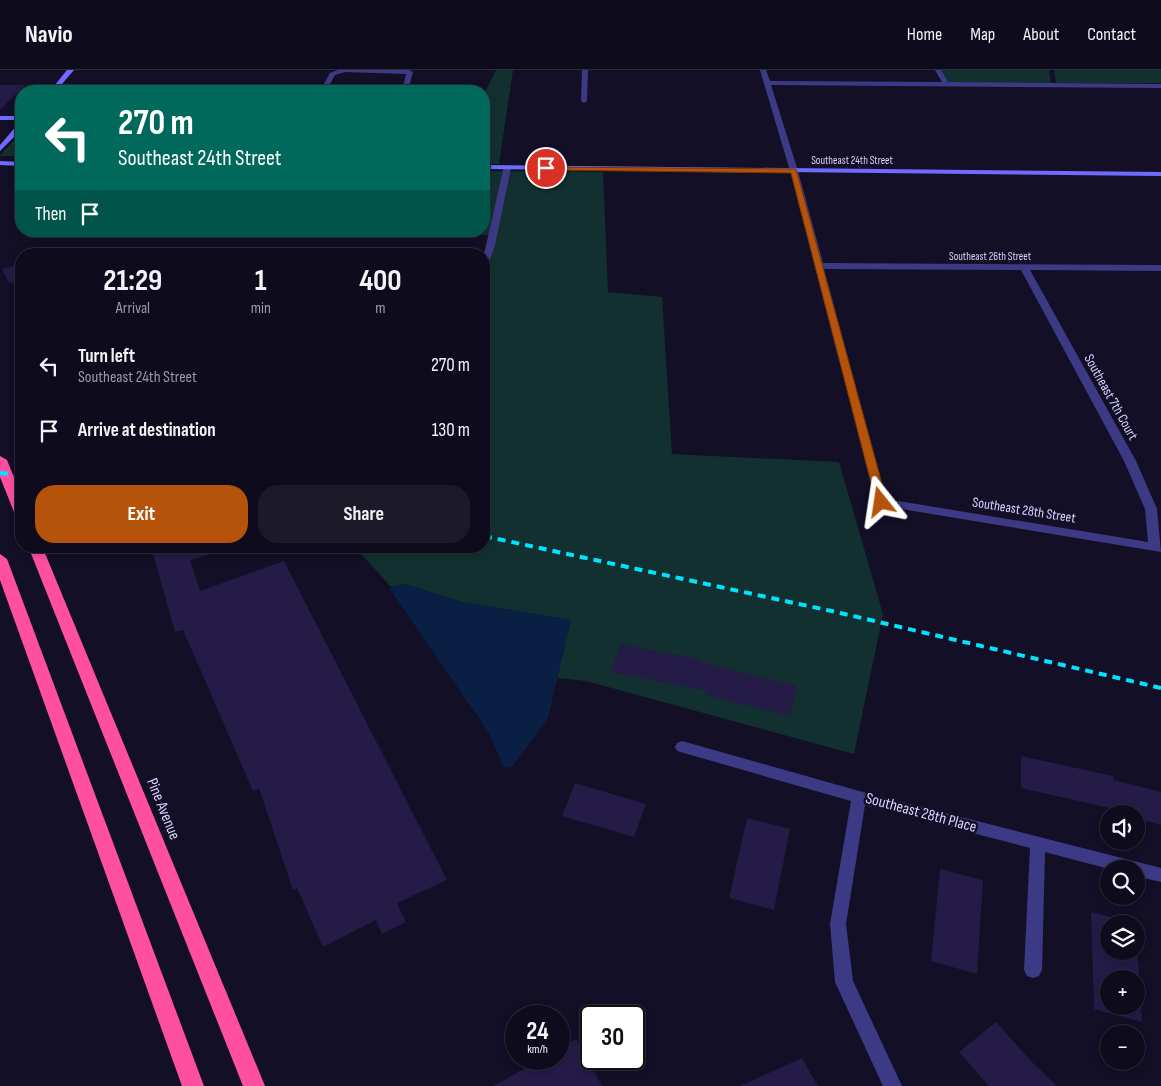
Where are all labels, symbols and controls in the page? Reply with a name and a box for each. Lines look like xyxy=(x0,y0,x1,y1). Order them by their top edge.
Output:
text: Navio xyxy=(25,20,73,49)
text: Home xyxy=(907,24,942,45)
text: Map xyxy=(970,24,995,45)
text: About xyxy=(1023,24,1059,45)
text: Contact xyxy=(1087,24,1136,45)
text: 270 m xyxy=(118,102,194,145)
icon: left xyxy=(35,105,100,170)
text: Southeast 24th Street xyxy=(118,145,281,172)
pin xyxy=(525,147,567,189)
icon: arrive xyxy=(532,154,560,182)
street label: Southeast 24th Street xyxy=(811,154,894,167)
icon: arrive xyxy=(76,200,104,228)
text: Then xyxy=(35,203,66,226)
street label: Southeast 26th Street xyxy=(949,250,1032,263)
text: 21:29 xyxy=(103,263,162,299)
text: 1 xyxy=(255,263,267,299)
text: 400 xyxy=(359,263,402,299)
text: Arrival xyxy=(116,299,150,318)
text: min xyxy=(251,299,271,318)
text: m xyxy=(375,299,386,318)
text: Turn left xyxy=(78,345,135,368)
street label: Southeast 7th Court xyxy=(1080,351,1142,443)
icon: left xyxy=(35,352,63,380)
text: 270 m xyxy=(431,354,470,377)
text: Southeast 24th Street xyxy=(78,368,197,387)
icon: arrive xyxy=(35,417,63,445)
text: Arrive at destination xyxy=(78,419,216,442)
text: 130 m xyxy=(432,419,470,442)
position arrow xyxy=(854,475,906,527)
button: Exit xyxy=(35,485,248,543)
button: Share xyxy=(258,485,470,543)
street label: Southeast 28th Street xyxy=(971,493,1077,527)
street label: Pine Avenue xyxy=(142,775,184,843)
street label: Southeast 28th Place xyxy=(863,789,979,837)
map controls xyxy=(1100,805,1145,1070)
button: sound xyxy=(1100,805,1145,850)
button: search xyxy=(1100,860,1145,905)
button: layers xyxy=(1100,915,1145,960)
button: + xyxy=(1100,970,1145,1015)
speed limit sign: 30 xyxy=(580,1005,645,1070)
text: 24 xyxy=(526,1016,549,1047)
button: − xyxy=(1100,1025,1145,1070)
text: km/h xyxy=(527,1042,548,1057)

